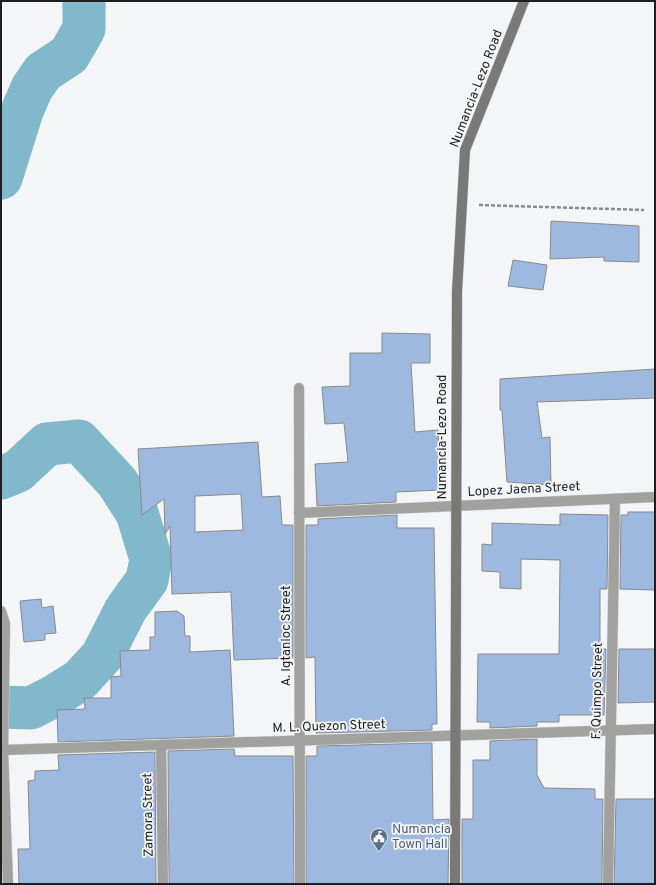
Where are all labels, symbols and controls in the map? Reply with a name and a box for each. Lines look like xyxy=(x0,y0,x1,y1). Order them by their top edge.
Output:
street label: Numancia-Lezo Road xyxy=(447,28,507,150)
street label: Numancia-Lezo Road xyxy=(435,375,451,499)
street label: Lopez Jaena Street xyxy=(467,479,581,501)
street label: A. Igtanloc Street xyxy=(279,585,295,687)
street label: F. Quimpo Street xyxy=(589,642,607,740)
street label: M. L. Quezon Street xyxy=(272,717,386,737)
street label: Zamora Street xyxy=(140,773,158,857)
place label: Numancia Town Hall xyxy=(392,822,451,853)
public building icon: Numancia Town Hall xyxy=(369,827,389,852)

